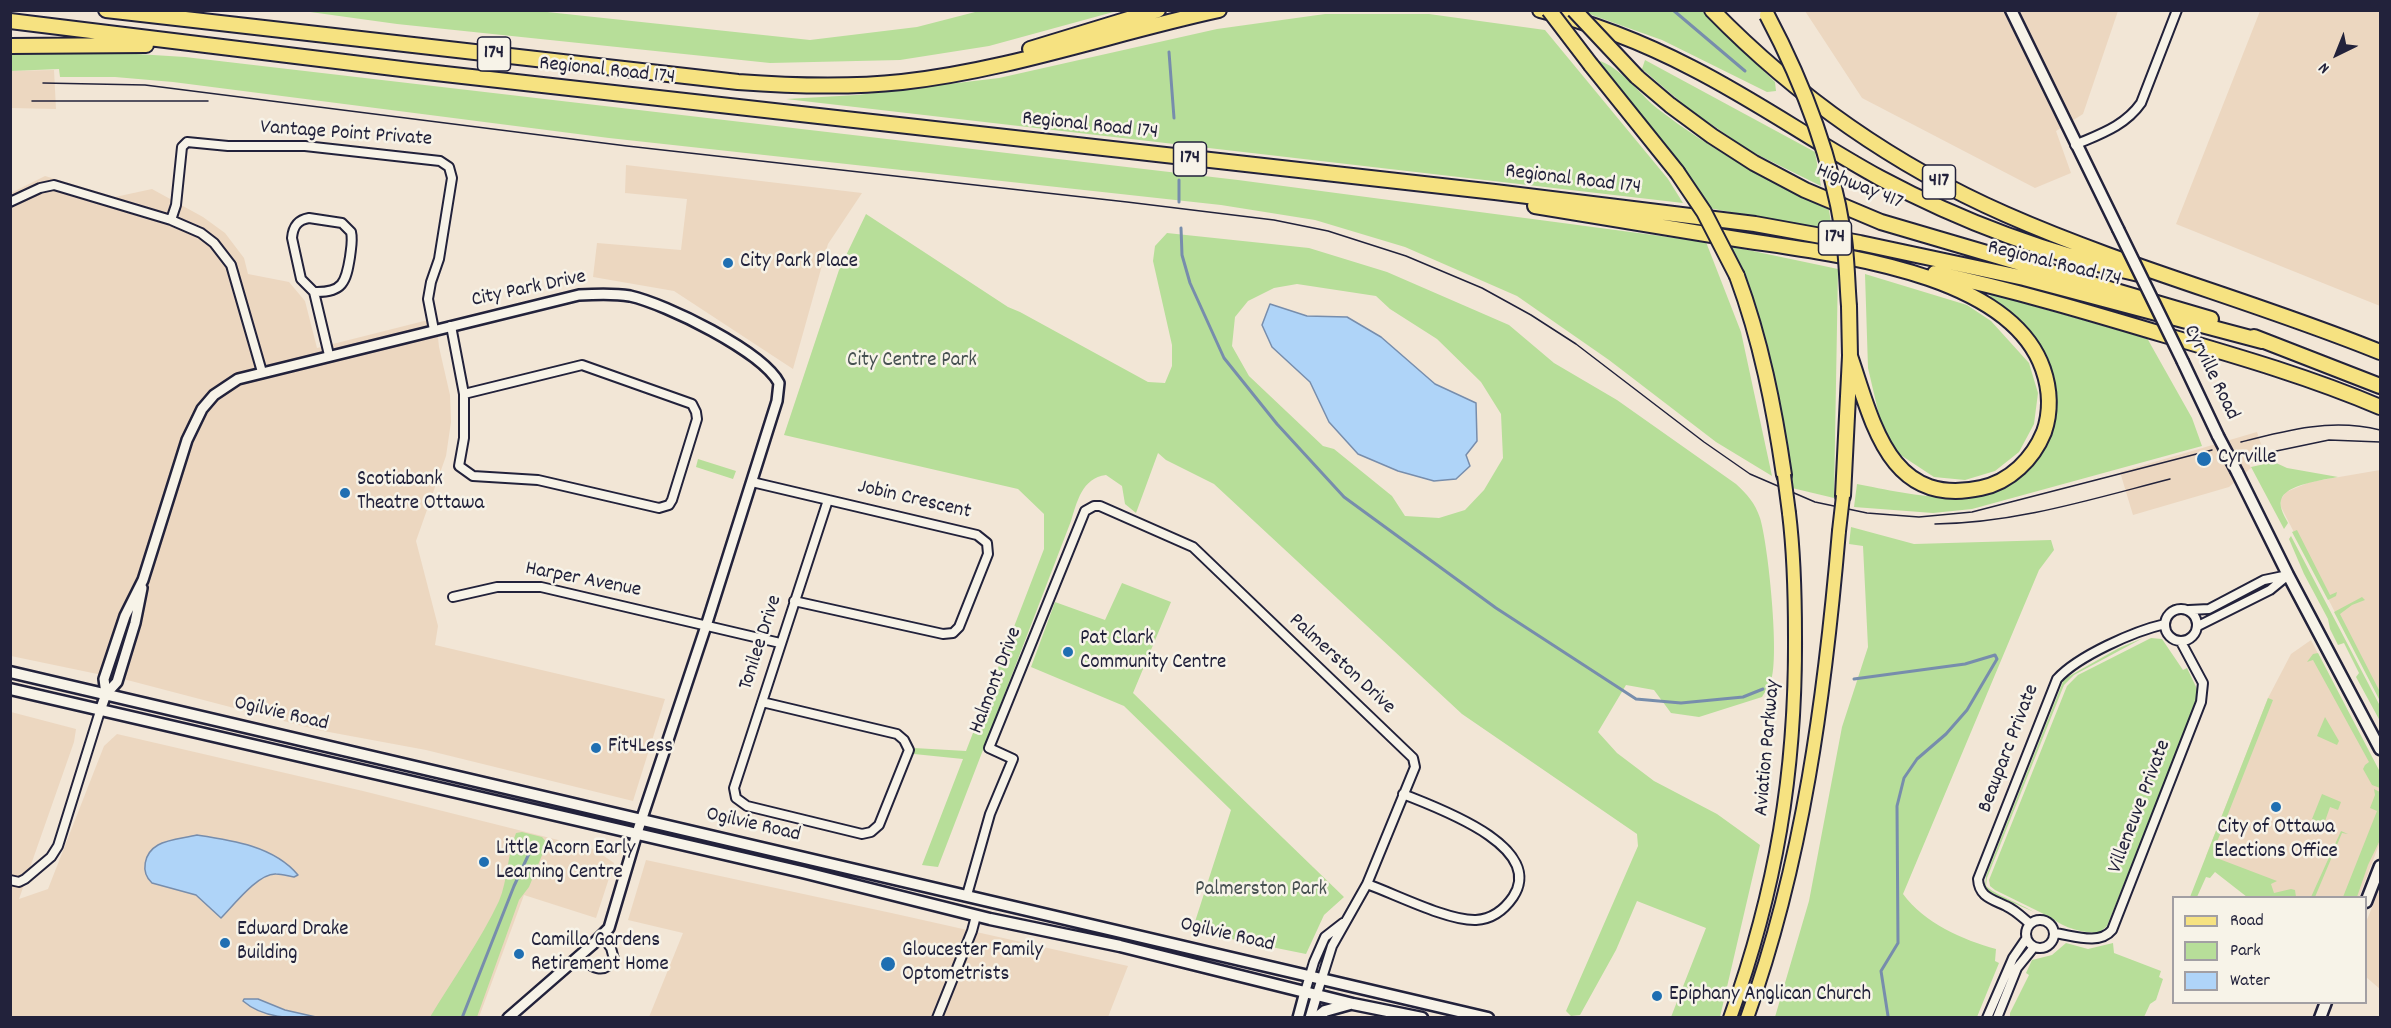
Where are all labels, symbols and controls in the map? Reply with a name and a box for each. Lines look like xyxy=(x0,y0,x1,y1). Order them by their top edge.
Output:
north arrow xyxy=(2307,24,2367,84)
road number: 174 xyxy=(478,37,510,71)
street label: Regional Road 174 xyxy=(538,52,676,92)
text: N xyxy=(2314,56,2335,79)
street label: Regional Road 174 xyxy=(1021,107,1159,147)
street label: Vantage Point Private xyxy=(259,116,433,154)
road number: 174 xyxy=(1174,142,1206,176)
street label: Highway 417 xyxy=(1812,159,1906,217)
street label: Regional Road 174 xyxy=(1504,160,1642,202)
road number: 417 xyxy=(1922,165,1956,199)
road number: 174 xyxy=(1818,221,1852,255)
street label: Regional Road 174 xyxy=(1985,236,2123,294)
place label: City Park Place xyxy=(740,250,858,276)
marker: City Park Place xyxy=(721,256,735,270)
street label: City Park Drive xyxy=(469,266,589,314)
street label: Cyrville Road xyxy=(2176,321,2244,425)
park label: City Centre Park xyxy=(847,349,977,375)
place label: Cyrville xyxy=(2218,446,2277,472)
marker: Cyrville xyxy=(2195,450,2213,468)
place label: Scotiabank Theatre Ottawa xyxy=(357,468,484,518)
street label: Jobin Crescent xyxy=(855,476,973,526)
marker: Scotiabank Theatre Ottawa xyxy=(338,486,352,500)
street label: Harper Avenue xyxy=(523,557,643,605)
street label: Tonilee Drive xyxy=(735,592,789,694)
street label: Palmerston Drive xyxy=(1282,609,1400,721)
street label: Halmont Drive xyxy=(965,624,1029,738)
place label: Pat Clark Community Centre xyxy=(1080,627,1226,677)
marker: Pat Clark Community Centre xyxy=(1061,645,1075,659)
street label: Aviation Parkway xyxy=(1750,679,1788,817)
street label: Beauparc Private xyxy=(1974,681,2046,817)
street label: Ogilvie Road xyxy=(231,692,331,738)
place label: Fit4Less xyxy=(608,735,673,761)
street label: Villeneuve Private xyxy=(2104,737,2178,877)
marker: Fit4Less xyxy=(589,741,603,755)
marker: City of Ottawa Elections Office xyxy=(2269,800,2283,814)
street label: Ogilvie Road xyxy=(703,803,803,849)
place label: City of Ottawa Elections Office xyxy=(2214,816,2338,866)
place label: Little Acorn Early Learning Centre xyxy=(496,837,635,887)
marker: Little Acorn Early Learning Centre xyxy=(477,855,491,869)
park label: Palmerston Park xyxy=(1195,878,1327,904)
legend xyxy=(2172,896,2367,1004)
text: Road xyxy=(2230,909,2264,934)
street label: Ogilvie Road xyxy=(1177,913,1277,959)
place label: Edward Drake Building xyxy=(237,918,349,968)
place label: Camilla Gardens Retirement Home xyxy=(531,929,669,979)
marker: Edward Drake Building xyxy=(218,936,232,950)
place label: Gloucester Family Optometrists xyxy=(902,939,1043,989)
text: Park xyxy=(2230,939,2261,964)
marker: Camilla Gardens Retirement Home xyxy=(512,947,526,961)
marker: Gloucester Family Optometrists xyxy=(879,955,897,973)
text: Water xyxy=(2230,969,2270,994)
place label: Epiphany Anglican Church xyxy=(1669,983,1871,1009)
marker: Epiphany Anglican Church xyxy=(1650,989,1664,1003)

